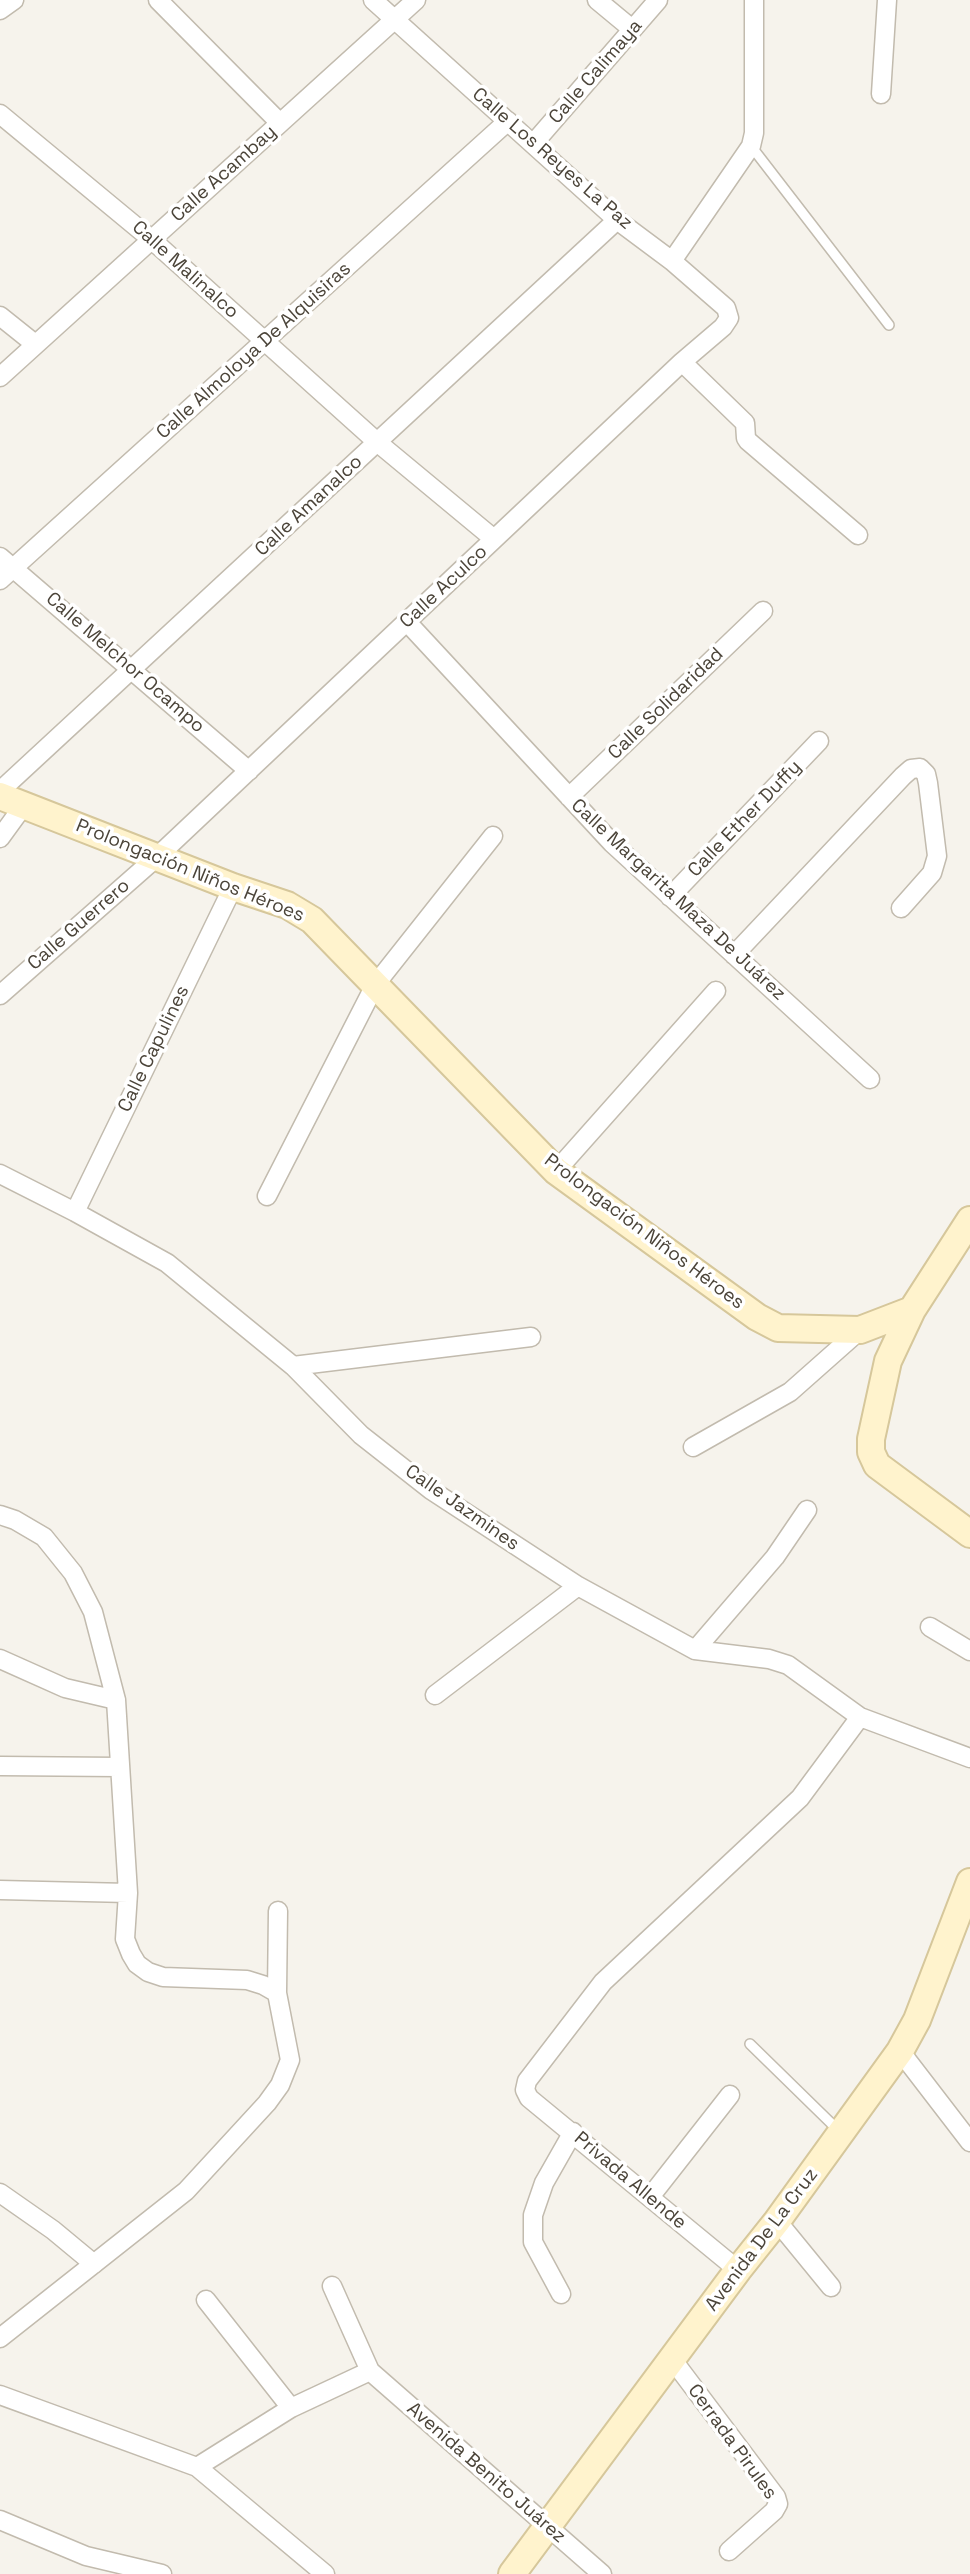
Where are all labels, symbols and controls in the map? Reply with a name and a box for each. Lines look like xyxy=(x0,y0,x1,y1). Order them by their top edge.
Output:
street label: Calle Calimaya xyxy=(545,15,647,129)
street label: Calle Los Reyes La Paz xyxy=(467,83,637,235)
street label: Calle Acambay xyxy=(167,121,281,227)
street label: Calle Malinalco xyxy=(127,216,243,324)
street label: Calle Almoloya De Alquisiras xyxy=(152,258,356,444)
street label: Calle Amanalco xyxy=(251,451,367,561)
street label: Calle Aculco xyxy=(396,541,492,633)
street label: Calle Melchor Ocampo xyxy=(41,588,209,738)
street label: Calle Solidaridad xyxy=(604,643,728,765)
street label: Calle Ether Duffy xyxy=(684,756,806,882)
street label: Calle Margarita Maza De Juárez xyxy=(566,795,790,1005)
street label: Prolongación Niños Héroes xyxy=(72,815,308,927)
street label: Calle Guerrero xyxy=(23,874,135,976)
street label: Calle Capulines xyxy=(114,982,194,1116)
street label: Prolongación Niños Héroes xyxy=(540,1149,748,1315)
street label: Calle Jazmines xyxy=(401,1460,523,1556)
street label: Privada Allende xyxy=(569,2127,691,2235)
street label: Avenida De La Cruz xyxy=(701,2164,823,2316)
street label: Cerrada Pirules xyxy=(683,2380,781,2504)
street label: Avenida Benito Juárez xyxy=(402,2398,570,2548)

